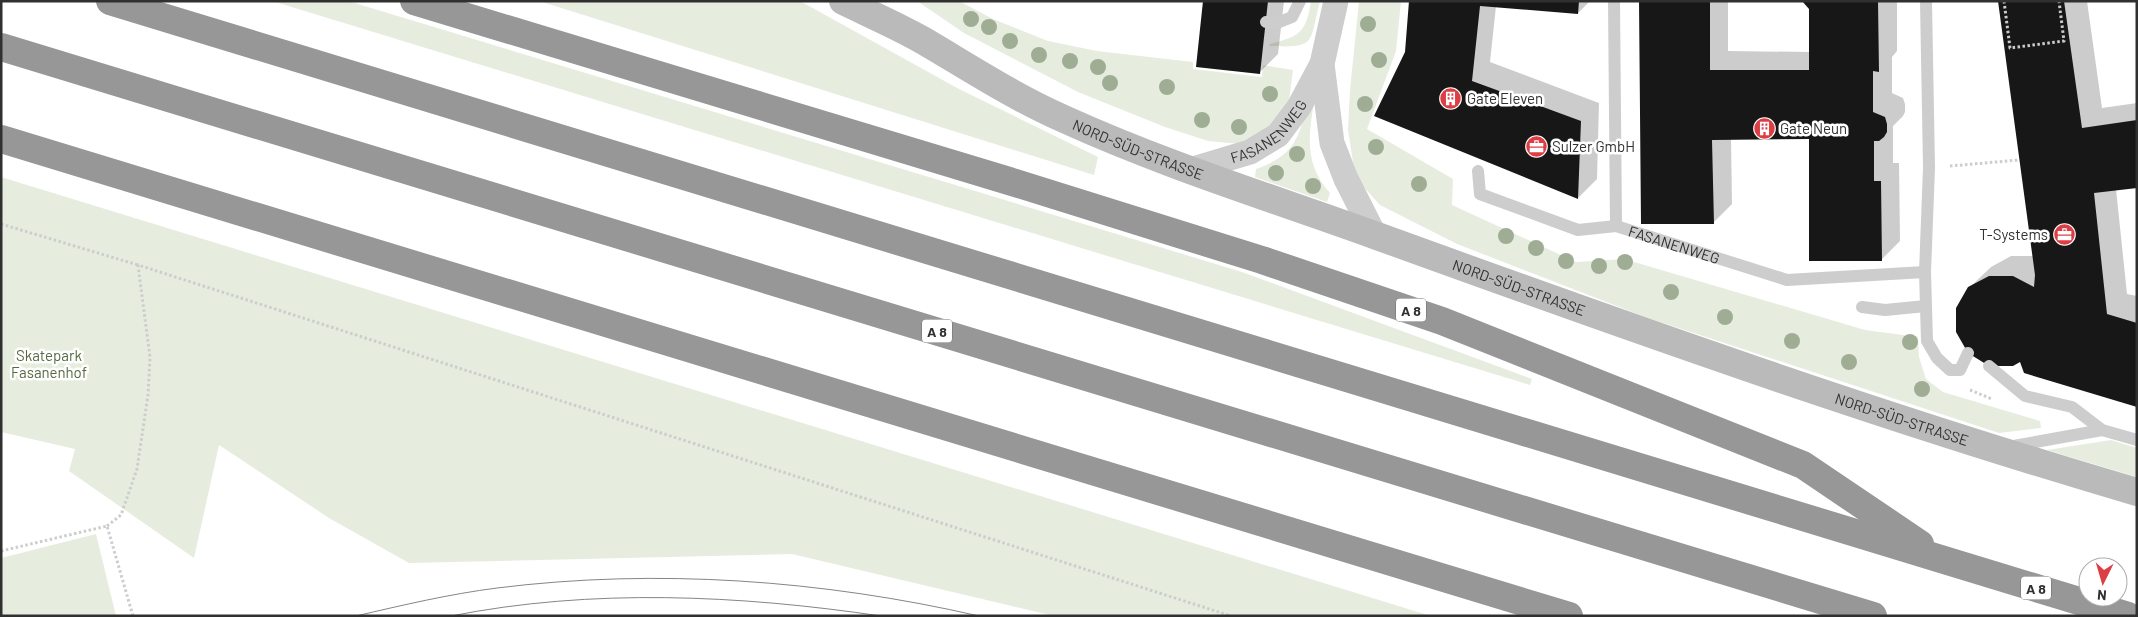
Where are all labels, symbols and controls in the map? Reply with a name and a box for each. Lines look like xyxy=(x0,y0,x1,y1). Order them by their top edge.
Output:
building icon: Gate Eleven xyxy=(1439,86,1463,110)
place label: Gate Eleven xyxy=(1467,89,1543,107)
street label: FASANENWEG xyxy=(1228,97,1310,166)
street label: NORD-SÜD-STRASSE xyxy=(1070,115,1206,183)
building icon: Gate Neun xyxy=(1752,116,1776,140)
place label: Gate Neun xyxy=(1780,119,1847,137)
office icon: Sulzer GmbH xyxy=(1524,134,1548,158)
place label: Sulzer GmbH xyxy=(1552,137,1635,155)
street label: FASANENWEG xyxy=(1626,222,1722,267)
office icon: T-Systems xyxy=(2052,222,2076,246)
place label: T-Systems xyxy=(1979,225,2048,243)
street label: NORD-SÜD-STRASSE xyxy=(1450,255,1588,319)
road number: A 8 xyxy=(1396,298,1426,322)
road number: A 8 xyxy=(922,320,952,342)
park label: Skatepark Fasanenhof xyxy=(11,346,87,381)
street label: NORD-SÜD-STRASSE xyxy=(1833,389,1971,449)
north arrow xyxy=(2078,557,2128,607)
road number: A 8 xyxy=(2021,576,2051,600)
text: N xyxy=(2096,587,2107,604)

